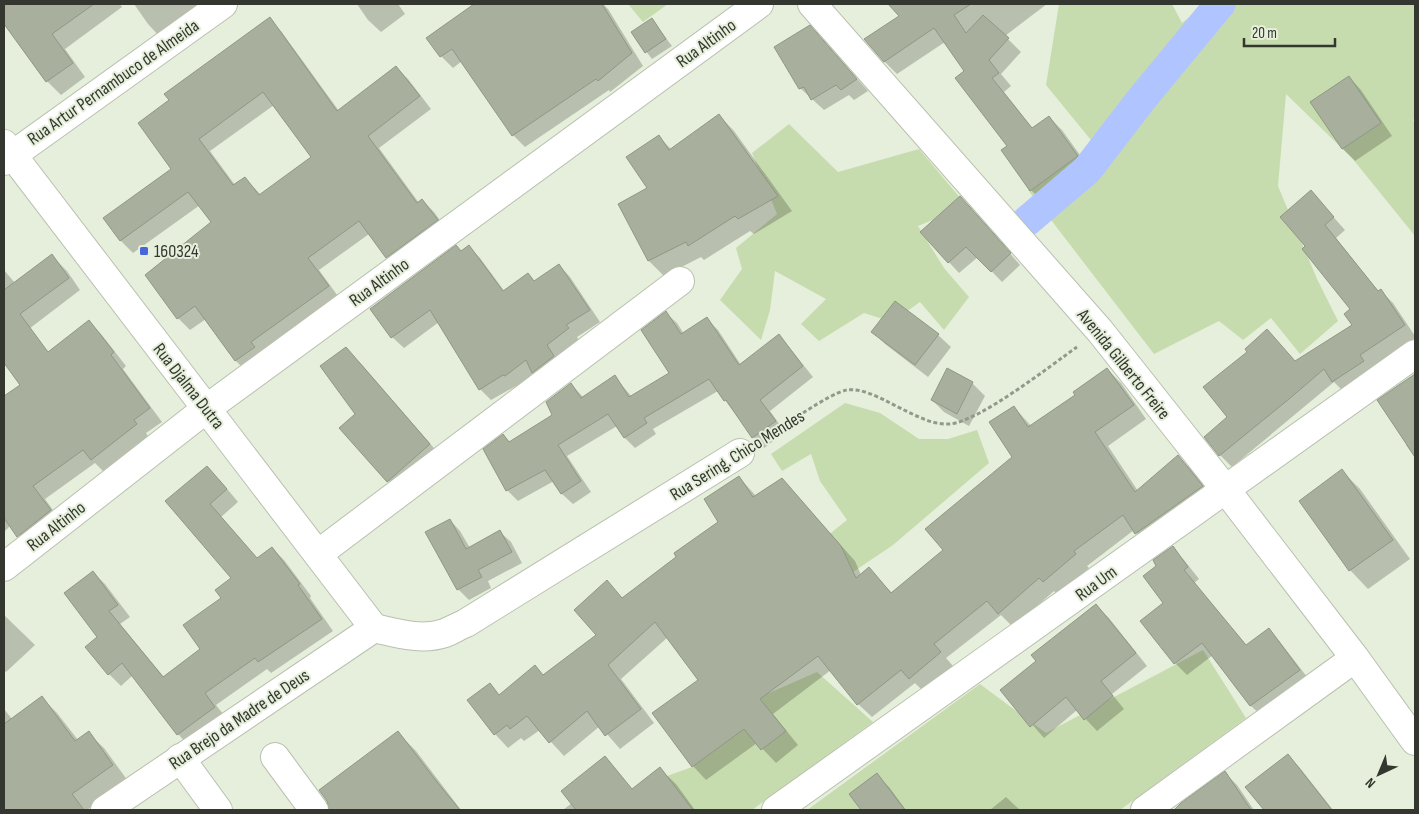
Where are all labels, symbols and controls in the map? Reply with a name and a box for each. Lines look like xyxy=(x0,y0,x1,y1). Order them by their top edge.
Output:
street label: Rua Artur Pernambuco de Almeida xyxy=(24,15,203,150)
street label: Rua Altinho xyxy=(672,15,740,72)
scale bar xyxy=(1244,15,1335,47)
text: 20 m xyxy=(1252,24,1277,43)
place label: 160324 xyxy=(154,241,199,262)
marker: 160324 xyxy=(138,245,150,257)
street label: Rua Altinho xyxy=(345,254,413,311)
street label: Avenida Gilberto Freire xyxy=(1072,304,1174,424)
street label: Rua Djalma Dutra xyxy=(149,339,229,433)
street label: Rua Sering. Chico Mendes xyxy=(666,406,808,505)
street label: Rua Altinho xyxy=(23,497,90,556)
street label: Rua Um xyxy=(1071,561,1121,605)
street label: Rua Brejo da Madre de Deus xyxy=(165,665,313,774)
north arrow xyxy=(1354,749,1404,799)
text: N xyxy=(1362,774,1379,792)

